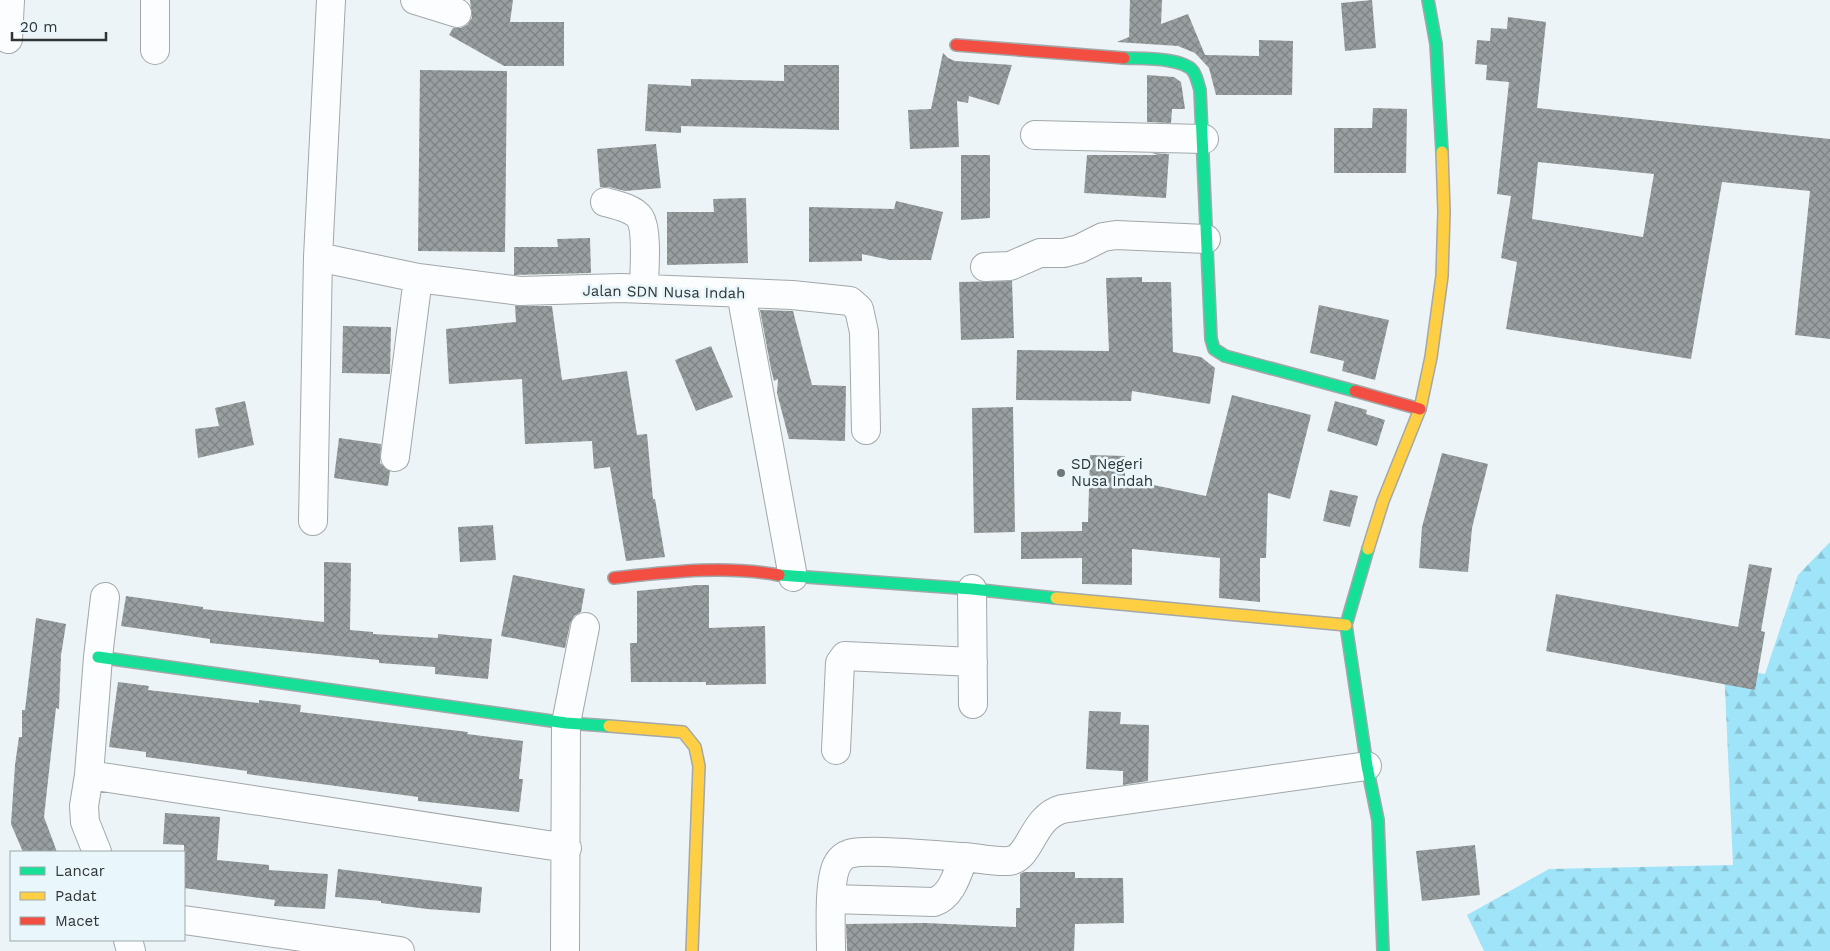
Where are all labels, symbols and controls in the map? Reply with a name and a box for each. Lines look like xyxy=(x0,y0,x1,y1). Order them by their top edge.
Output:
scale bar xyxy=(12,10,106,42)
text: 20 m xyxy=(20,18,58,36)
street label: Jalan SDN Nusa Indah xyxy=(582,282,746,302)
place label: SD Negeri Nusa Indah xyxy=(1071,455,1153,490)
marker: SD Negeri Nusa Indah xyxy=(1055,467,1067,479)
legend xyxy=(10,851,185,941)
text: Lancar xyxy=(55,862,105,880)
text: Padat xyxy=(55,887,97,905)
text: Macet xyxy=(55,912,100,930)

